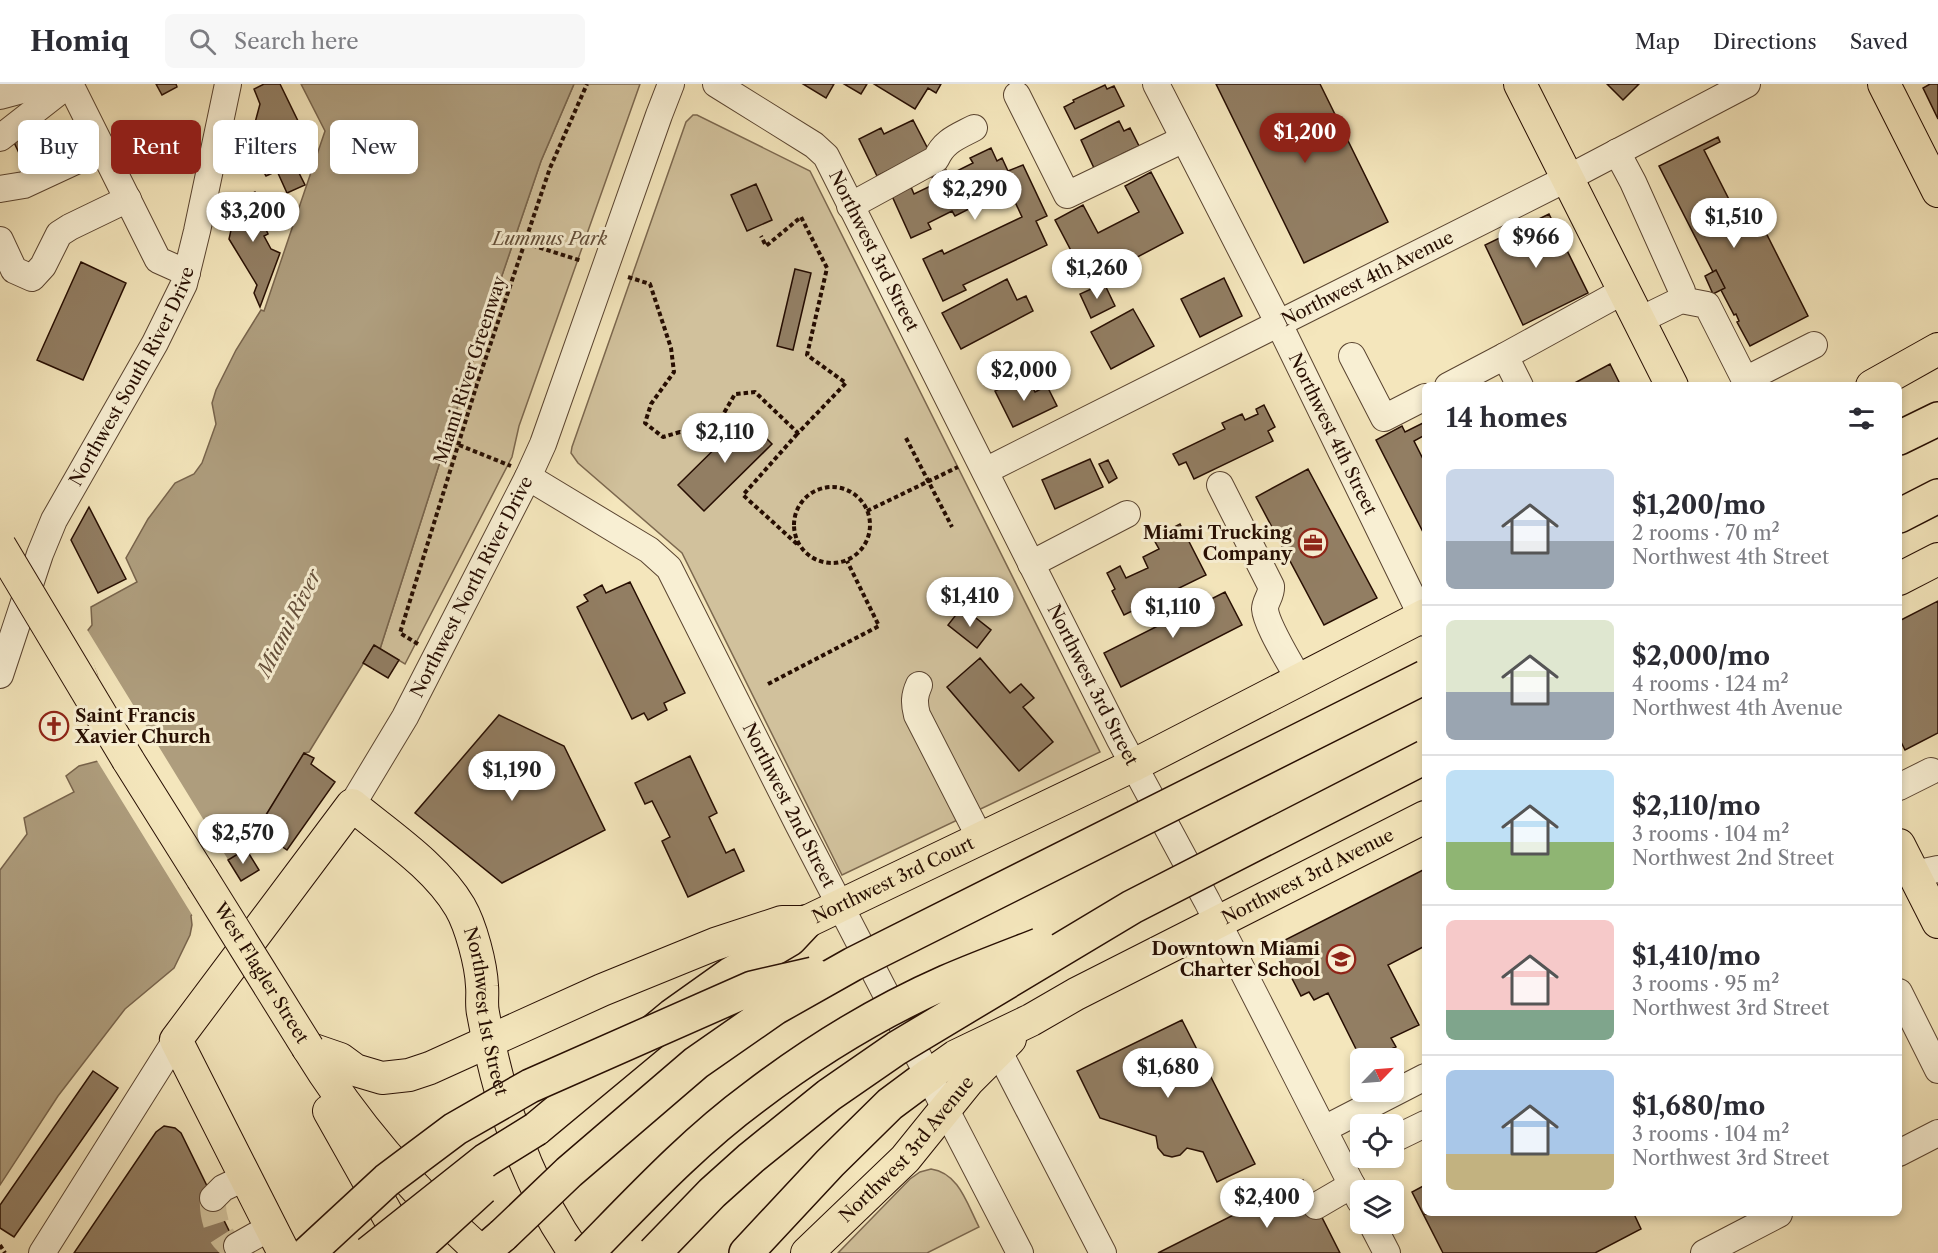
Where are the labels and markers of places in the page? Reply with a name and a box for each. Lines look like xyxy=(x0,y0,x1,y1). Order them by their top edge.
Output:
pin: $1,200 xyxy=(1256,113,1354,164)
pin: $2,290 xyxy=(926,170,1024,221)
pin: $3,200 xyxy=(204,192,302,243)
pin: $1,510 xyxy=(1685,198,1783,249)
pin: $966 xyxy=(1500,218,1572,269)
pin: $1,260 xyxy=(1048,249,1146,300)
pin: $2,000 xyxy=(975,351,1073,402)
pin: $2,110 xyxy=(676,413,774,464)
place label: Miami Trucking Company xyxy=(1143,522,1293,565)
office icon: Miami Trucking Company xyxy=(1297,527,1329,559)
pin: $1,410 xyxy=(921,577,1019,628)
pin: $1,110 xyxy=(1124,588,1222,639)
place label: Saint Francis Xavier Church xyxy=(74,705,211,748)
church icon: Saint Francis Xavier Church xyxy=(38,710,70,742)
pin: $1,190 xyxy=(463,751,561,802)
pin: $2,570 xyxy=(194,814,292,865)
place label: Downtown Miami Charter School xyxy=(1152,938,1321,981)
school or university icon: Downtown Miami Charter School xyxy=(1325,943,1357,975)
pin: $1,680 xyxy=(1119,1048,1217,1099)
pin: $2,400 xyxy=(1218,1178,1316,1229)

